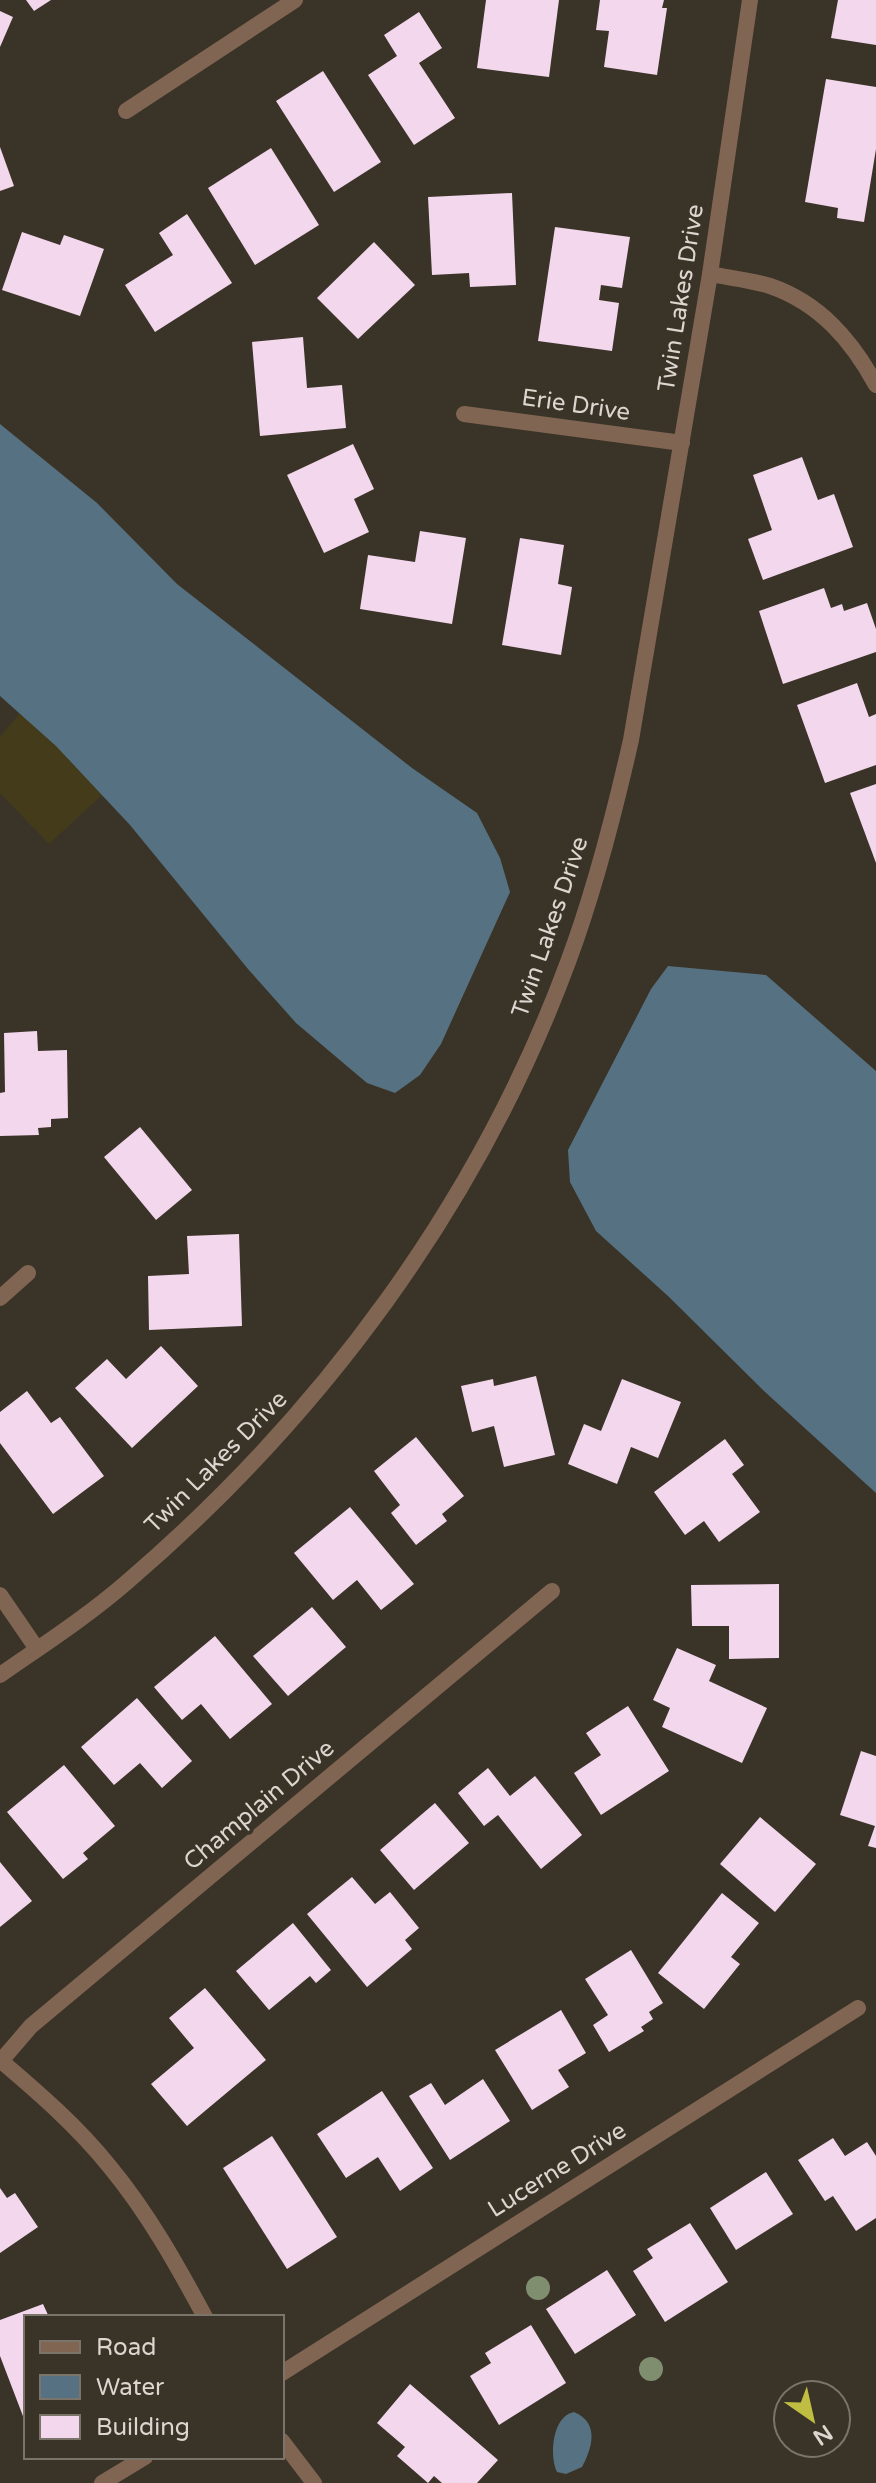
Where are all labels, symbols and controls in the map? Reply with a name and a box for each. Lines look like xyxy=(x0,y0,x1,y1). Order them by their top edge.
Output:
street label: Twin Lakes Drive xyxy=(652,202,710,394)
street label: Erie Drive xyxy=(520,383,632,427)
street label: Twin Lakes Drive xyxy=(505,833,595,1021)
street label: Twin Lakes Drive xyxy=(139,1385,293,1539)
street label: Champlain Drive xyxy=(178,1734,340,1876)
street label: Lucerne Drive xyxy=(483,2116,631,2224)
legend xyxy=(24,2315,284,2459)
text: Road xyxy=(96,2333,156,2362)
text: Water xyxy=(96,2373,165,2402)
north arrow xyxy=(772,2379,852,2459)
text: Building xyxy=(96,2413,190,2442)
text: N xyxy=(808,2419,837,2450)

